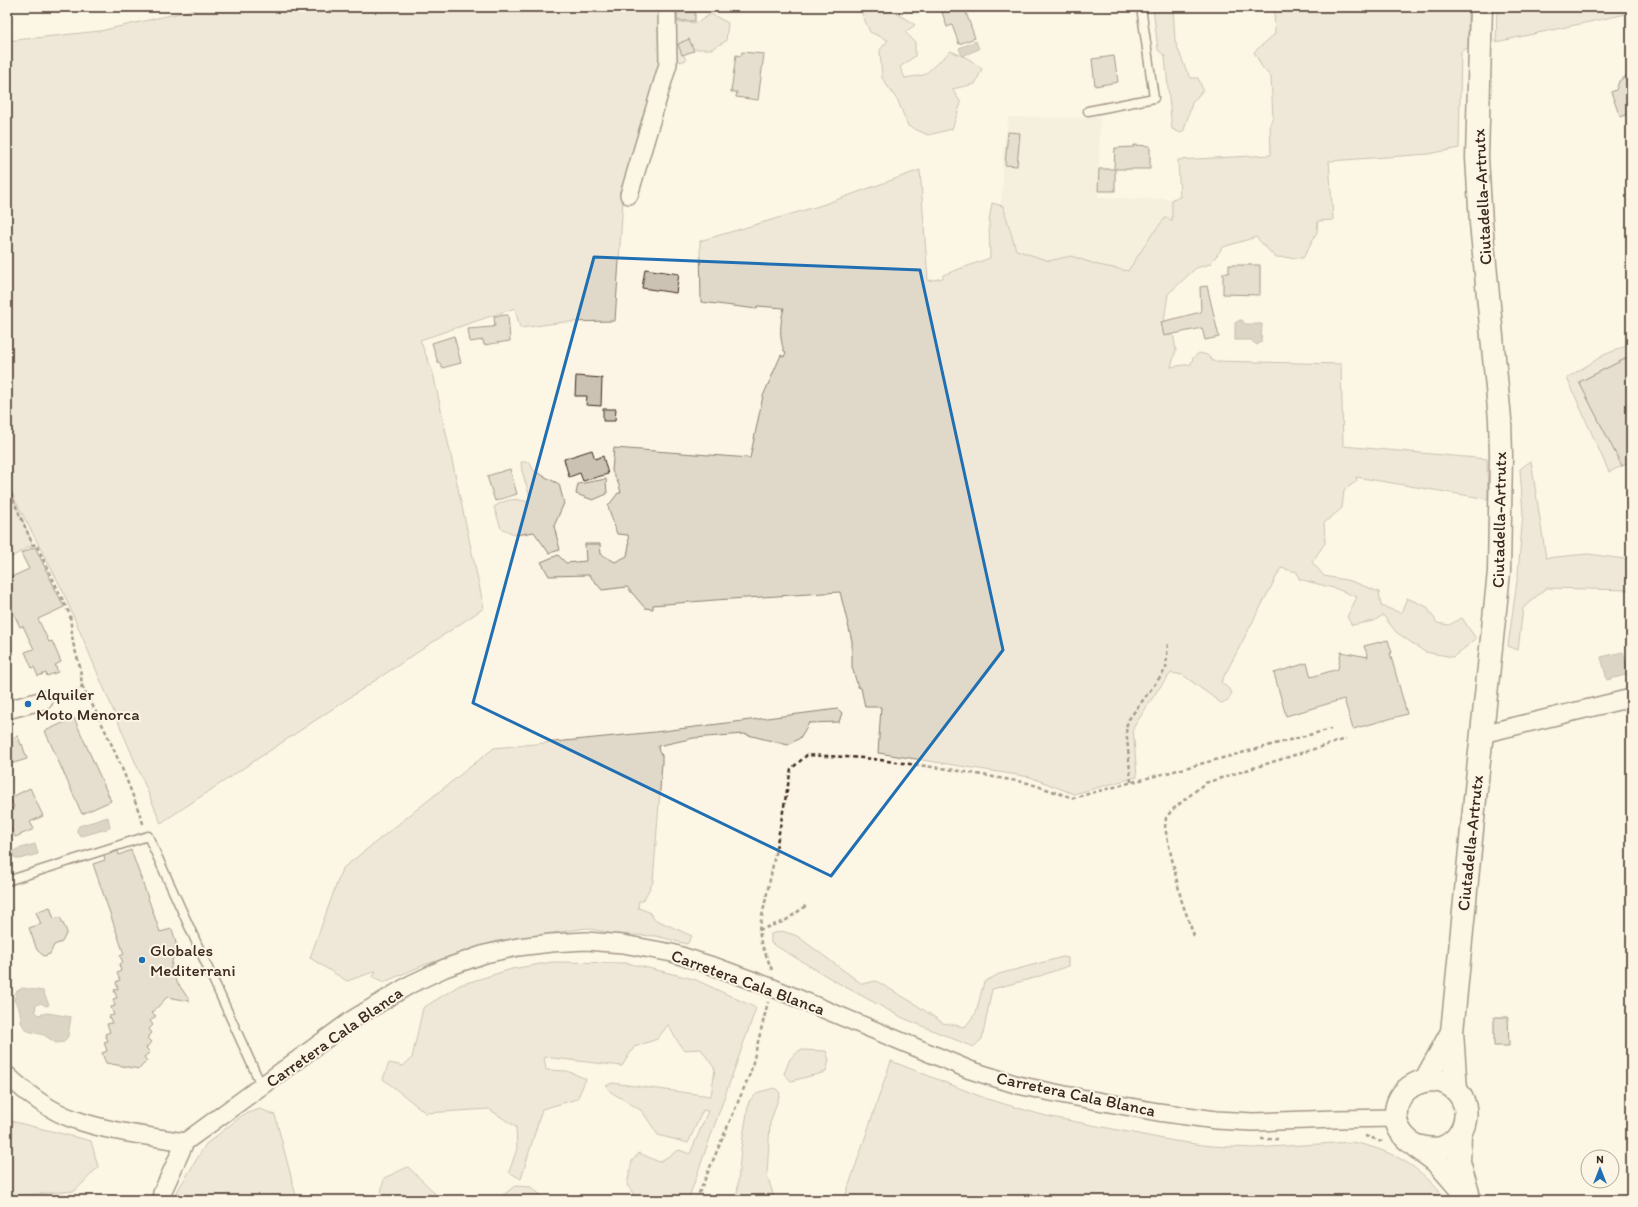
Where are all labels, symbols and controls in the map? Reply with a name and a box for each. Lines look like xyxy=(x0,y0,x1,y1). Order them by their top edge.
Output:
street label: Ciutadella-Artrutx xyxy=(1468,128,1496,266)
street label: Ciutadella-Artrutx xyxy=(1488,451,1510,588)
place label: Alquiler Moto Menorca xyxy=(36,684,140,724)
marker: Alquiler Moto Menorca xyxy=(23,699,33,709)
street label: Ciutadella-Artrutx xyxy=(1453,774,1487,912)
place label: Globales Mediterrani xyxy=(150,940,236,980)
street label: Carretera Cala Blanca xyxy=(669,945,827,1019)
marker: Globales Mediterrani xyxy=(137,955,147,965)
street label: Carretera Cala Blanca xyxy=(262,982,406,1092)
street label: Carretera Cala Blanca xyxy=(995,1067,1157,1121)
north arrow xyxy=(1580,1149,1620,1189)
text: N xyxy=(1596,1153,1604,1166)

